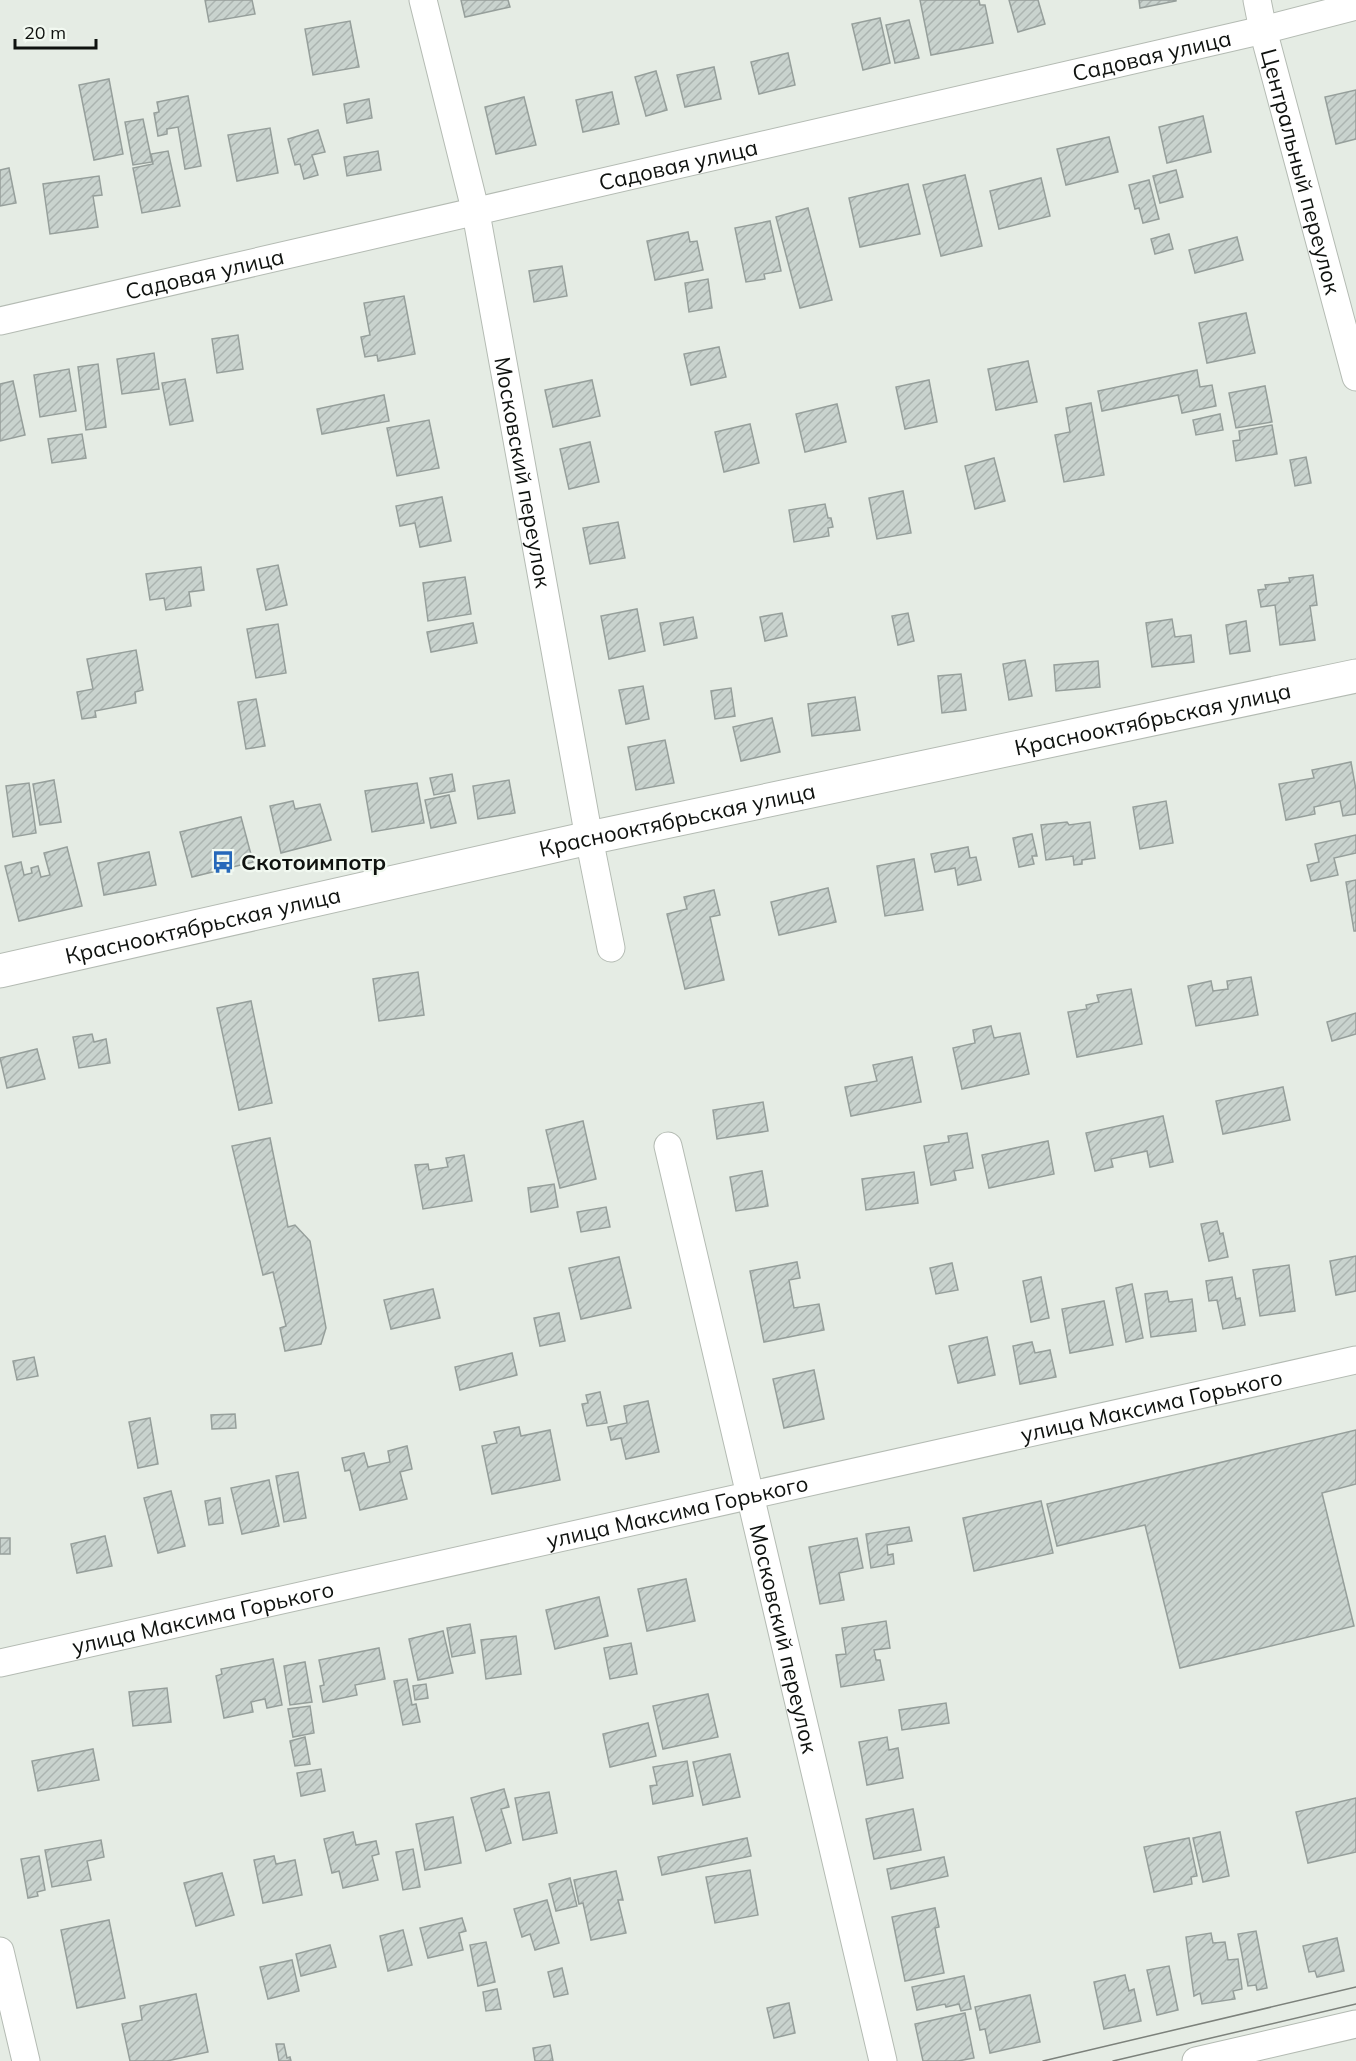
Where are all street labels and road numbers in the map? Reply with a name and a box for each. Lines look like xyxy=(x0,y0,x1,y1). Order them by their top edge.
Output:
street label: Садовая улица xyxy=(1070,24,1234,87)
street label: Центральный переулок xyxy=(1255,46,1347,297)
street label: Садовая улица xyxy=(596,133,760,197)
street label: Садовая улица xyxy=(123,242,287,306)
street label: Московский переулок xyxy=(488,355,558,590)
street label: Краснооктябрьская улица xyxy=(1012,676,1293,762)
street label: Краснооктябрьская улица xyxy=(536,777,818,863)
street label: Краснооктябрьская улица xyxy=(62,880,343,970)
street label: улица Максима Горького xyxy=(1018,1363,1285,1448)
street label: улица Максима Горького xyxy=(544,1469,811,1554)
street label: Московский переулок xyxy=(743,1521,824,1756)
street label: улица Максима Горького xyxy=(69,1575,337,1660)

